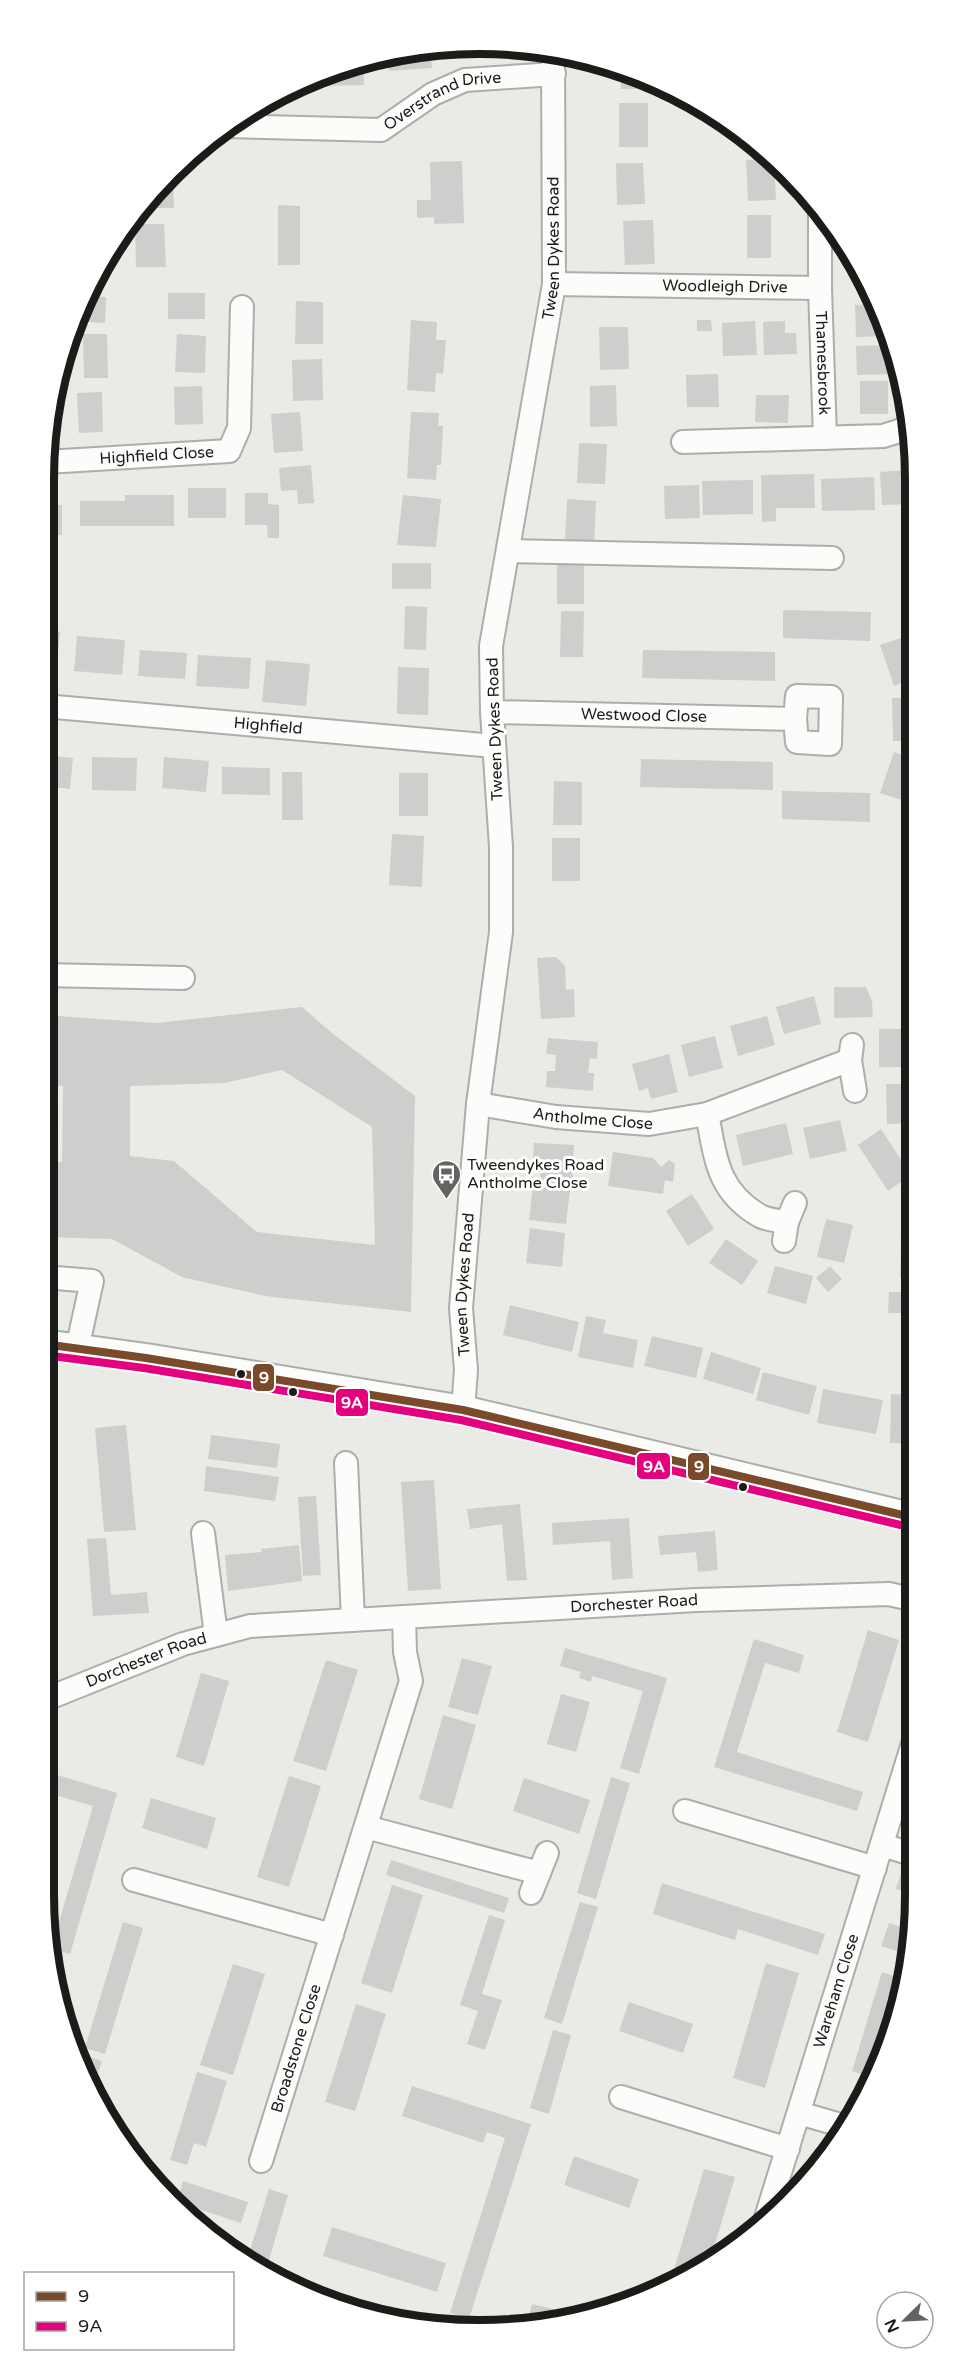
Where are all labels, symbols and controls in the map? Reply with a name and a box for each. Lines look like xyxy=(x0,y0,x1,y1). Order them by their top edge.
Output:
street label: Overstrand Drive xyxy=(380,68,502,135)
street label: Tween Dykes Road xyxy=(538,176,564,321)
street label: Woodleigh Drive xyxy=(662,276,788,298)
street label: Thamesbrook xyxy=(811,311,834,416)
street label: Highfield Close xyxy=(99,442,215,469)
street label: Tween Dykes Road xyxy=(483,657,507,801)
street label: Westwood Close xyxy=(581,704,707,727)
street label: Highfield xyxy=(233,713,303,739)
street label: Antholme Close xyxy=(531,1103,654,1134)
place label: Tweendykes Road Antholme Close xyxy=(467,1155,604,1193)
bus stop icon: Tweendykes Road Antholme Close xyxy=(430,1158,462,1200)
street label: Tween Dykes Road xyxy=(451,1212,479,1357)
line badge: 9 xyxy=(252,1363,275,1392)
unlabelled marker xyxy=(235,1368,247,1380)
text: 9 xyxy=(259,1368,269,1388)
unlabelled marker xyxy=(287,1386,299,1398)
line badge: 9A xyxy=(335,1388,369,1417)
text: 9A xyxy=(341,1393,363,1413)
line badge: 9A xyxy=(636,1452,671,1480)
line badge: 9 xyxy=(687,1452,710,1481)
text: 9A xyxy=(643,1457,665,1477)
text: 9 xyxy=(694,1457,704,1477)
unlabelled marker xyxy=(737,1481,749,1493)
street label: Dorchester Road xyxy=(570,1590,699,1617)
street label: Dorchester Road xyxy=(83,1628,209,1692)
street label: Wareham Close xyxy=(809,1931,863,2051)
street label: Broadstone Close xyxy=(267,1982,326,2115)
legend xyxy=(24,2272,234,2350)
text: 9 xyxy=(78,2285,89,2307)
north arrow xyxy=(875,2290,935,2350)
text: 9A xyxy=(78,2315,103,2337)
text: N xyxy=(880,2316,904,2336)

